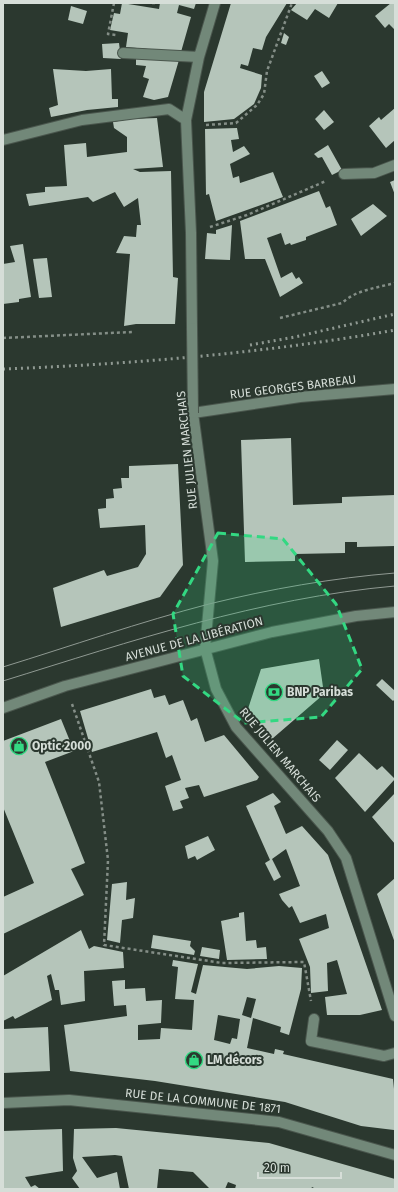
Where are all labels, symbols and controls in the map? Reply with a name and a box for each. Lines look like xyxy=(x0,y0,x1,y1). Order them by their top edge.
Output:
street label: RUE GEORGES BARBEAU xyxy=(229,372,357,402)
street label: RUE JULIEN MARCHAIS xyxy=(174,390,200,510)
street label: AVENUE DE LA LIBÉRATION xyxy=(123,613,264,664)
bank icon: BNP Paribas xyxy=(264,682,284,702)
place label: BNP Paribas xyxy=(287,685,353,699)
street label: RUE JULIEN MARCHAIS xyxy=(236,705,324,805)
shop icon: Optic 2000 xyxy=(9,736,29,756)
place label: Optic 2000 xyxy=(32,739,91,753)
shop icon: LM décors xyxy=(184,1050,204,1070)
place label: LM décors xyxy=(207,1053,262,1067)
street label: RUE DE LA COMMUNE DE 1871 xyxy=(124,1086,282,1116)
scale bar xyxy=(258,1154,341,1180)
text: 20 m xyxy=(264,1161,290,1175)

